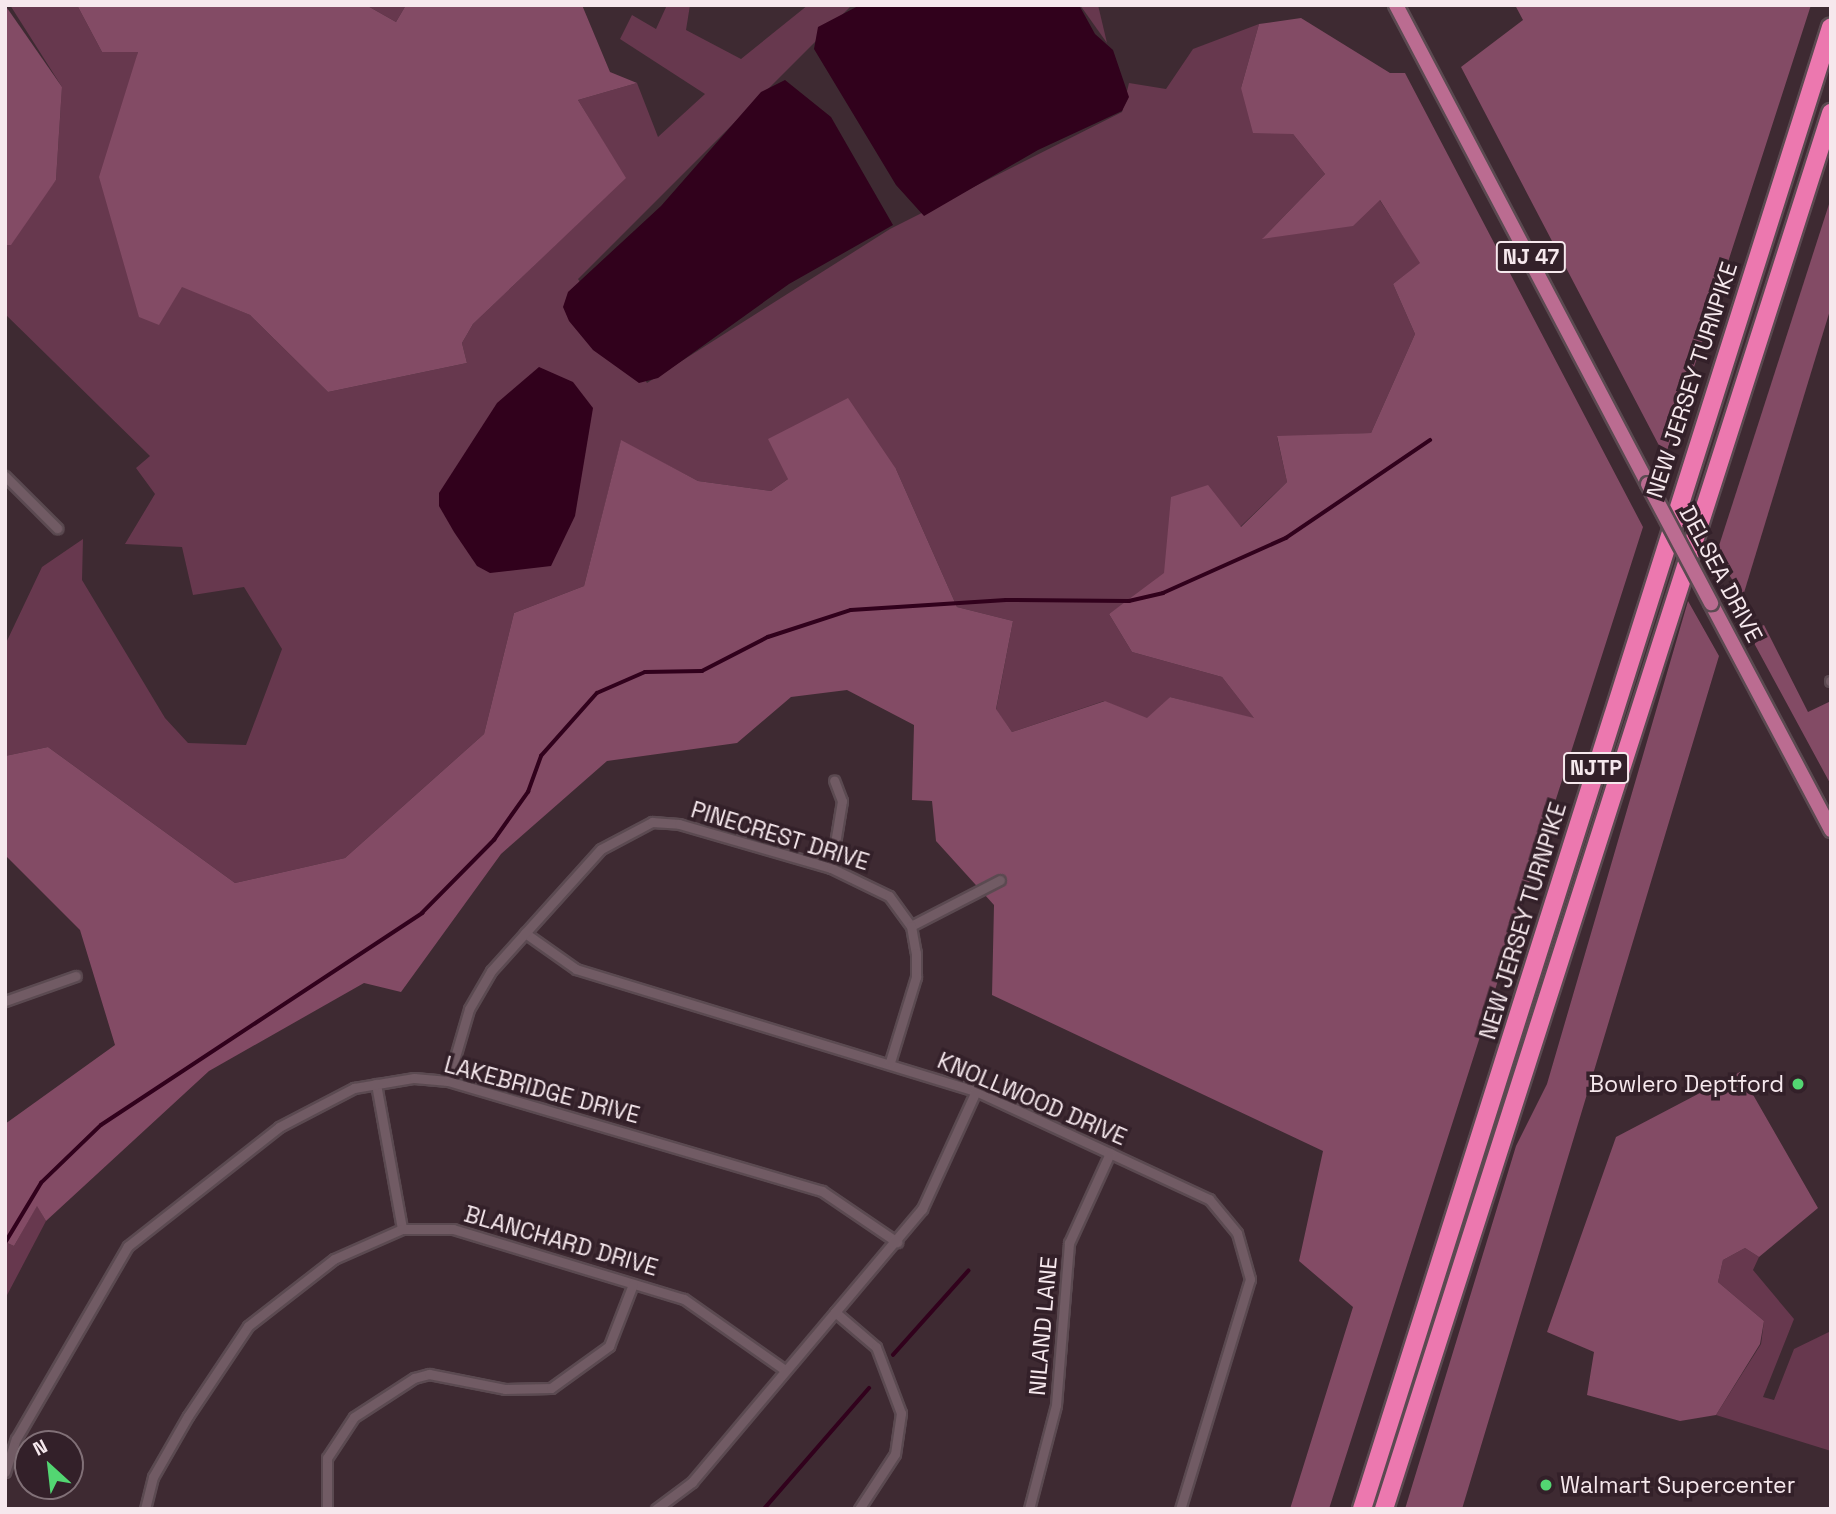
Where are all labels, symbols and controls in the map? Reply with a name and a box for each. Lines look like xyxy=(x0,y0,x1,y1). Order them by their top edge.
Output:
road number: NJ 47 xyxy=(1494,240,1568,274)
street label: NEW JERSEY TURNPIKE xyxy=(1641,258,1743,502)
street label: DELSEA DRIVE xyxy=(1673,501,1769,647)
road number: NJTP xyxy=(1563,750,1629,786)
street label: PINECREST DRIVE xyxy=(687,796,873,876)
street label: NEW JERSEY TURNPIKE xyxy=(1474,799,1572,1043)
street label: KNOLLWOOD DRIVE xyxy=(933,1047,1131,1151)
street label: LAKEBRIDGE DRIVE xyxy=(441,1051,643,1129)
place label: Bowlero Deptford xyxy=(1589,1070,1784,1098)
marker: Bowlero Deptford xyxy=(1790,1076,1806,1092)
street label: BLANCHARD DRIVE xyxy=(461,1200,661,1282)
street label: NILAND LANE xyxy=(1023,1255,1063,1397)
north arrow xyxy=(14,1430,84,1500)
text: N xyxy=(29,1434,51,1462)
place label: Walmart Supercenter xyxy=(1560,1471,1795,1499)
marker: Walmart Supercenter xyxy=(1538,1477,1554,1493)

